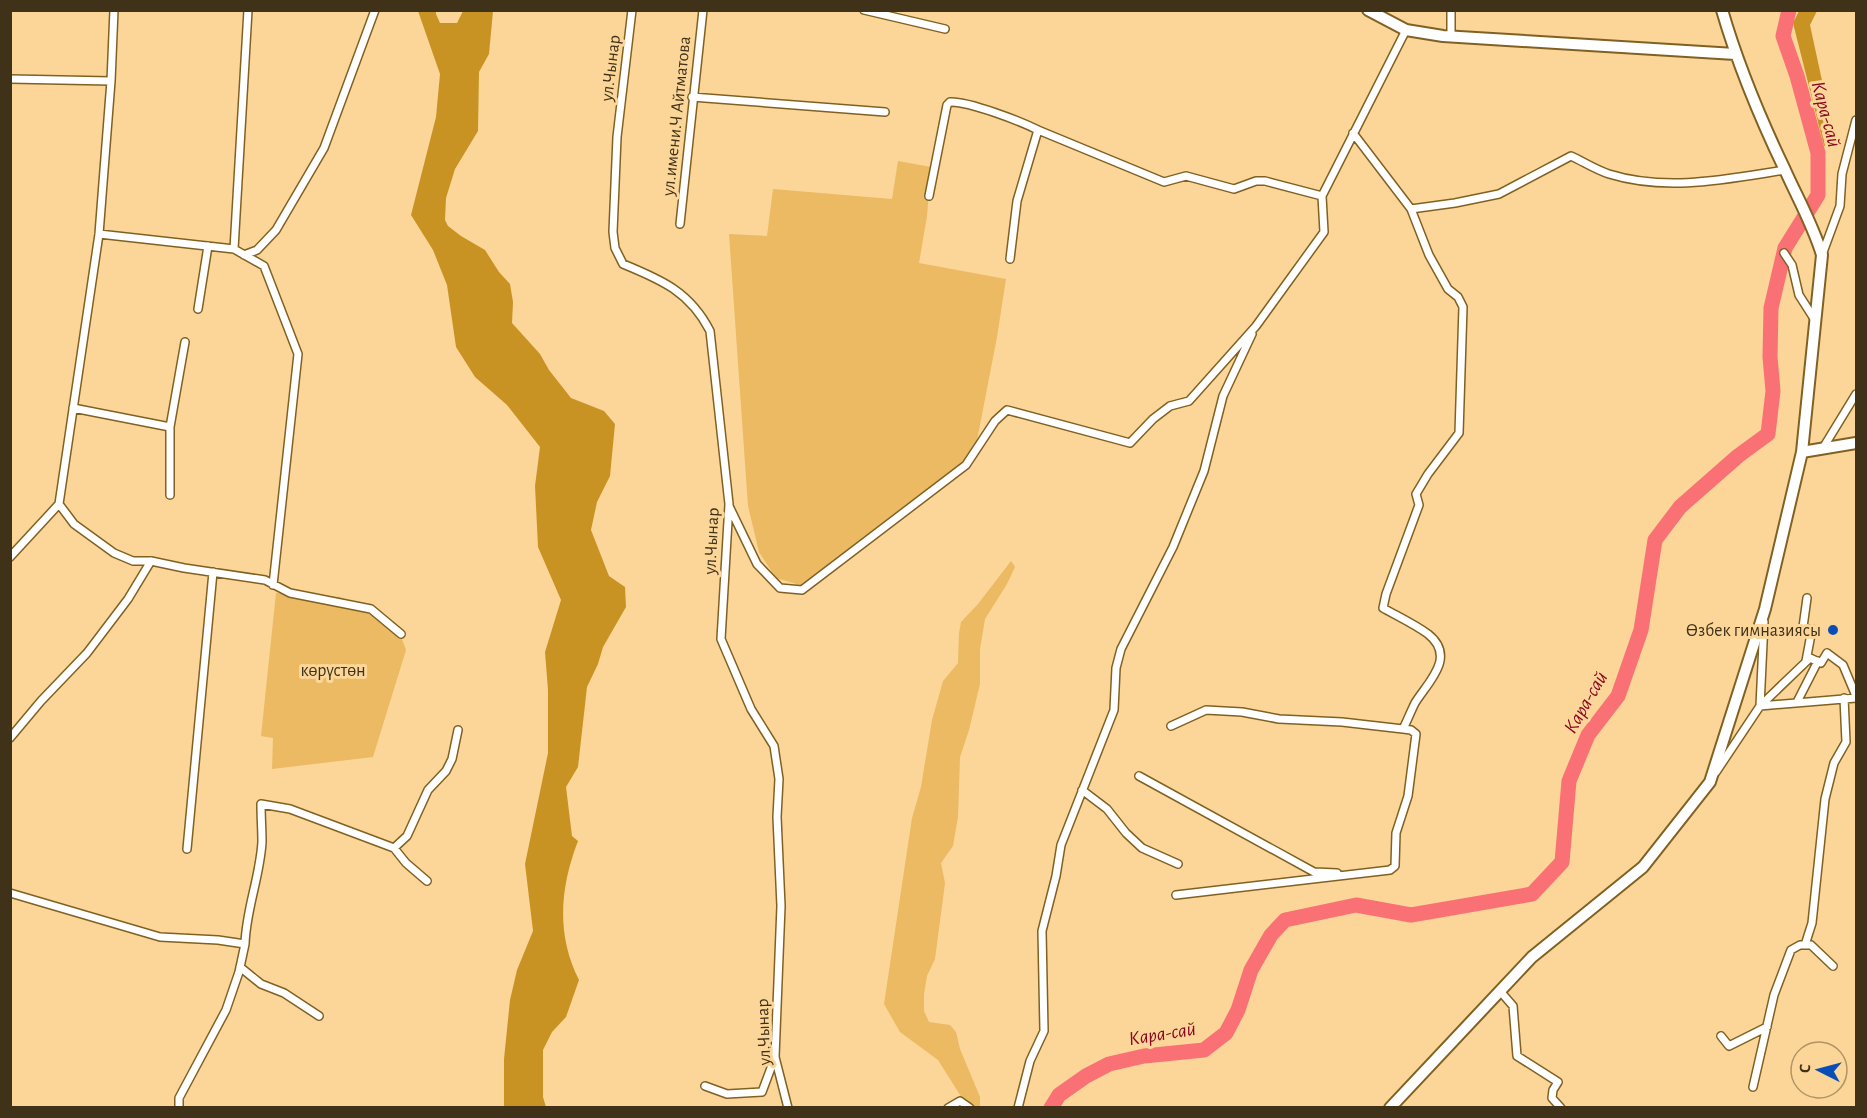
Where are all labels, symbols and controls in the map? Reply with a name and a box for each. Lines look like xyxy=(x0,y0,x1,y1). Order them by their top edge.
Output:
street label: ул.Чынар xyxy=(598,34,624,103)
street label: ул.имени.Ч Айтматова xyxy=(660,35,694,198)
water label: Кара-сай xyxy=(1808,79,1844,149)
street label: ул.Чынар xyxy=(701,507,723,576)
place label: Өзбек гимназиясы xyxy=(1686,621,1821,640)
marker: Өзбек гимназиясы xyxy=(1826,623,1840,637)
park label: көрүстөн xyxy=(300,662,366,680)
water label: Кара-сай xyxy=(1560,668,1611,737)
street label: ул.Чынар xyxy=(754,998,774,1067)
water label: Кара-сай xyxy=(1127,1019,1197,1049)
north arrow xyxy=(1789,1040,1849,1100)
text: С xyxy=(1797,1063,1814,1074)

